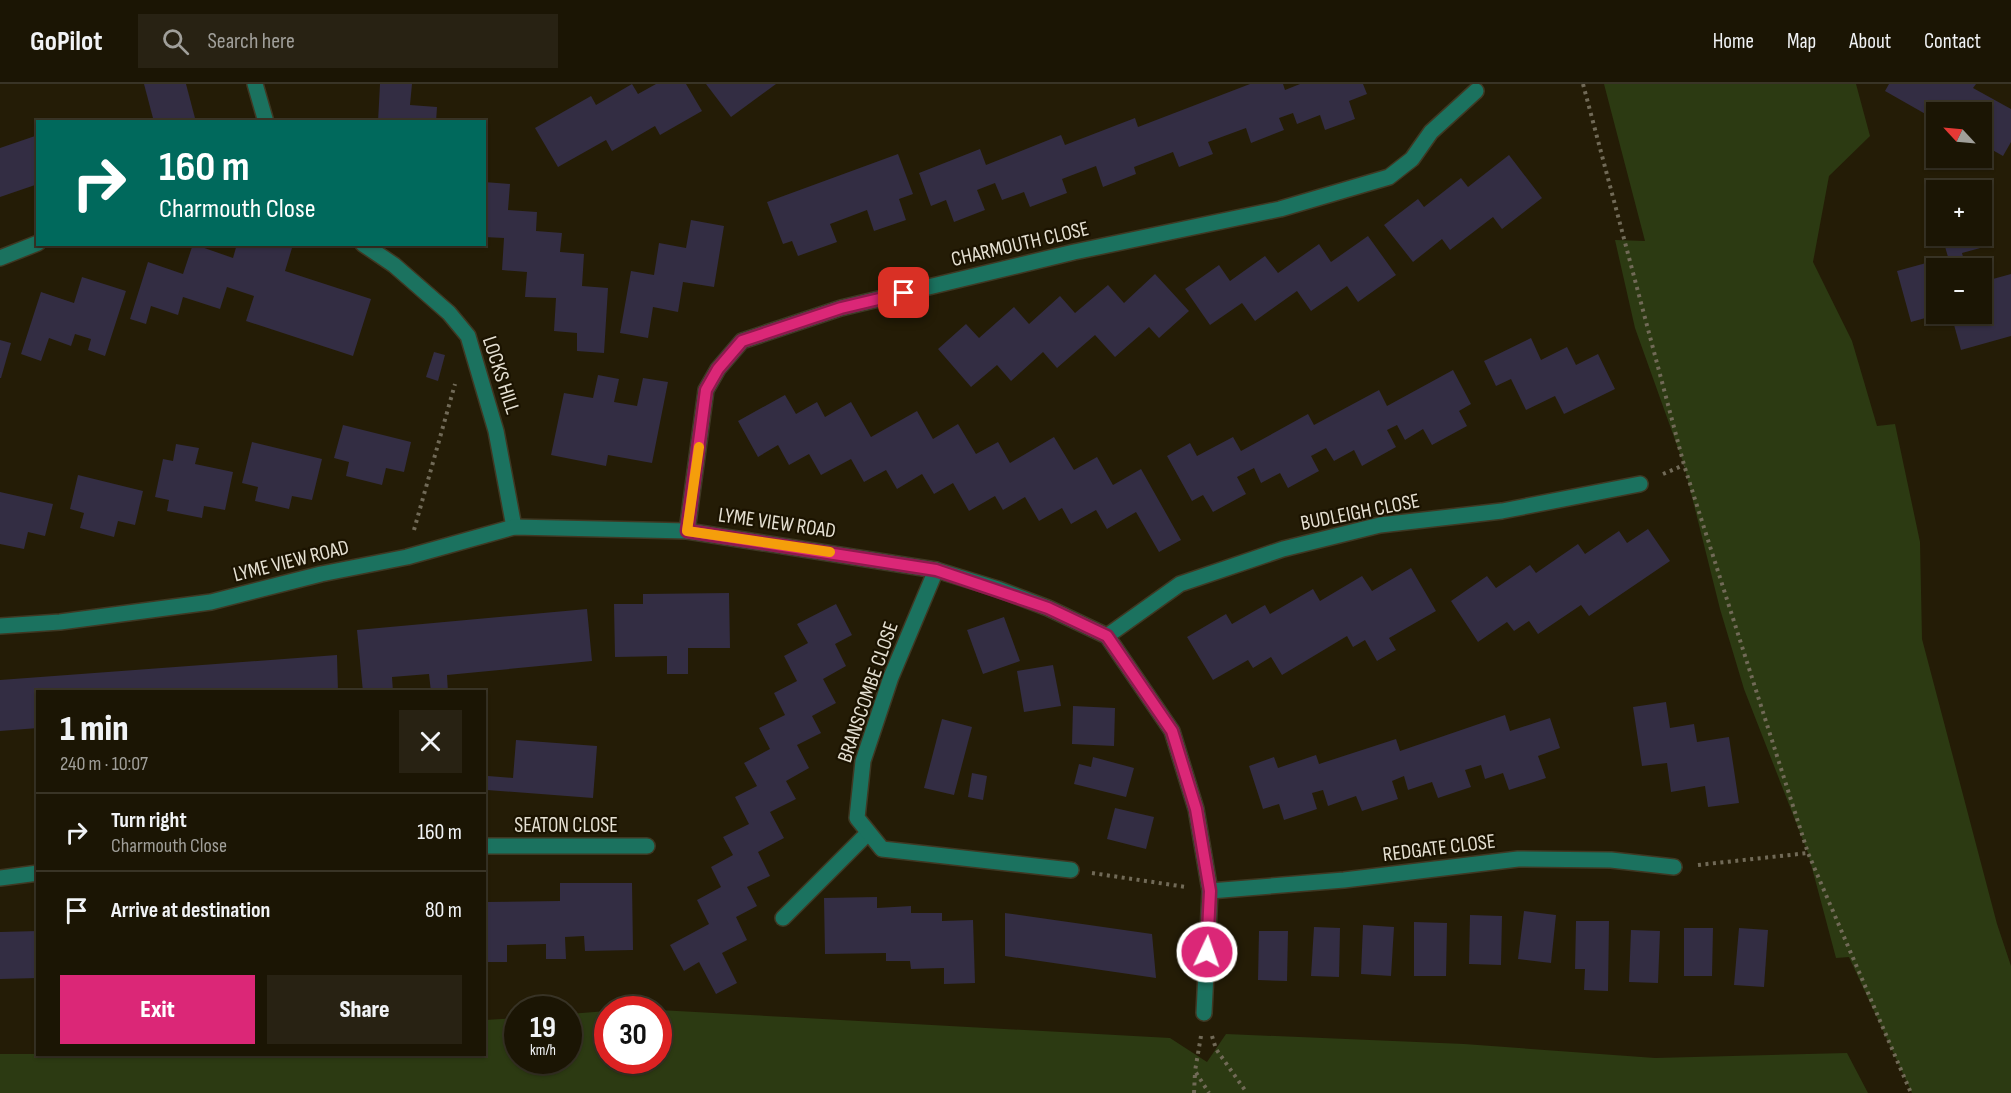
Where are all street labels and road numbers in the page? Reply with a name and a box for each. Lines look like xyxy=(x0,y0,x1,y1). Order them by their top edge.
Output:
street label: CHARMOUTH CLOSE xyxy=(949,216,1091,272)
street label: LOCKS HILL xyxy=(477,333,525,417)
street label: BUDLEIGH CLOSE xyxy=(1298,488,1422,536)
street label: LYME VIEW ROAD xyxy=(717,502,837,544)
street label: LYME VIEW ROAD xyxy=(231,535,351,587)
street label: BRANSCOMBE CLOSE xyxy=(832,618,904,766)
street label: SEATON CLOSE xyxy=(514,813,618,838)
street label: REDGATE CLOSE xyxy=(1381,829,1497,867)

